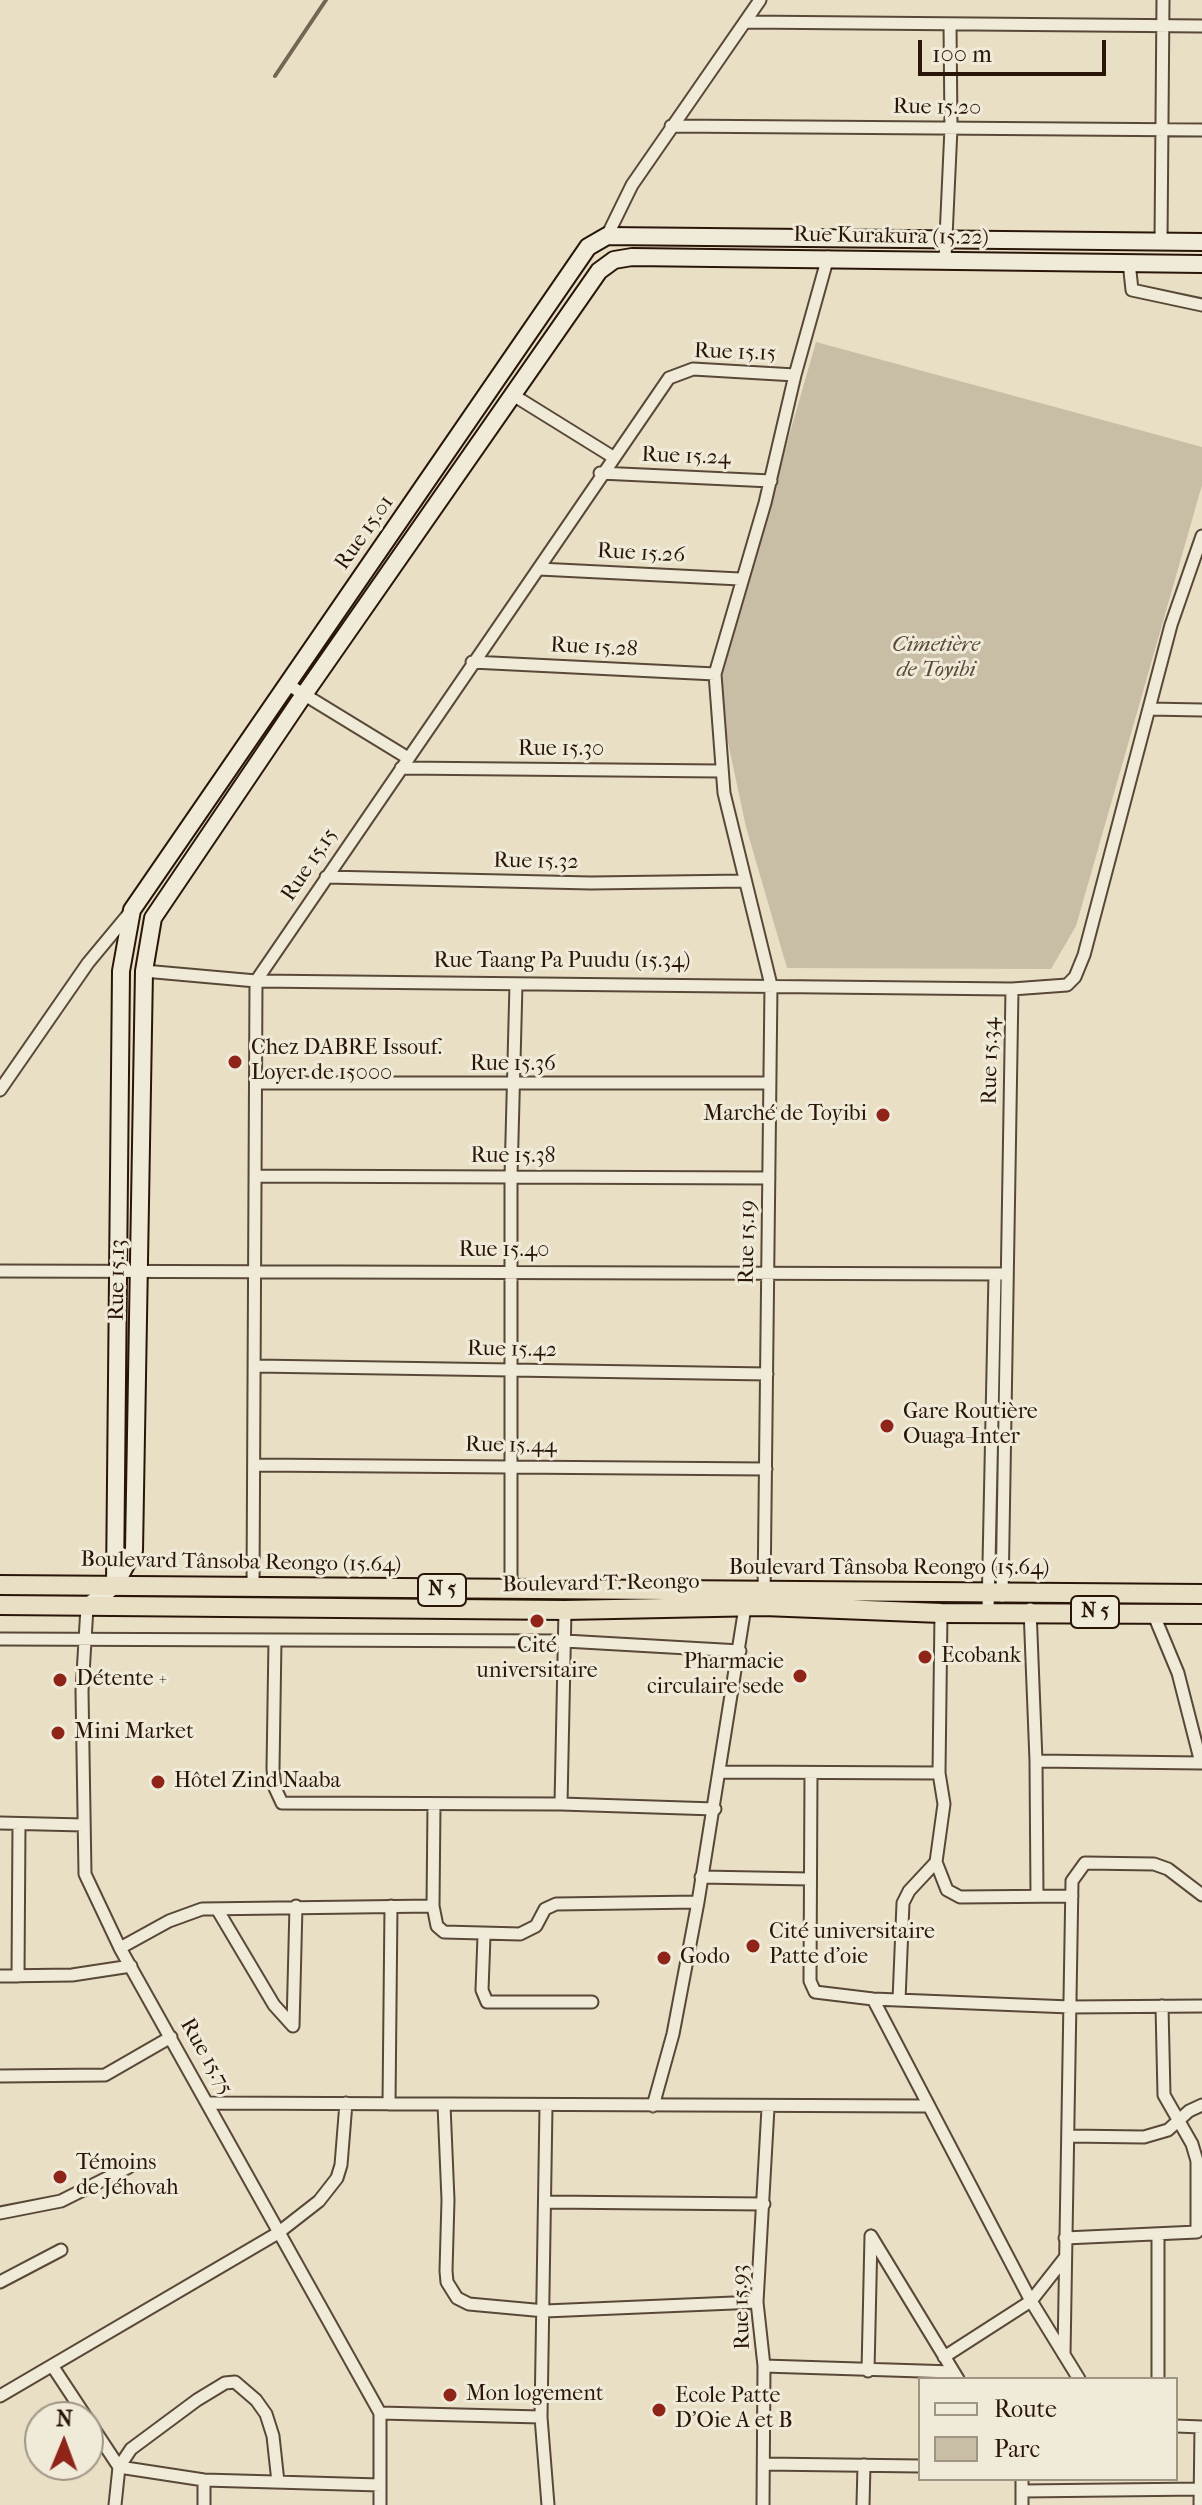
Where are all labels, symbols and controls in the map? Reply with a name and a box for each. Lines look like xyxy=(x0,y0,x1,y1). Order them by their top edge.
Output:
scale bar xyxy=(922,24,1110,74)
text: 100 m xyxy=(932,40,992,68)
street label: Rue 15.20 xyxy=(893,94,981,122)
street label: Rue Kurakura (15.22) xyxy=(793,222,989,252)
street label: Rue 15.15 xyxy=(693,338,777,368)
street label: Rue 15.24 xyxy=(641,442,731,472)
street label: Rue 15.01 xyxy=(330,491,400,575)
street label: Rue 15.26 xyxy=(596,539,686,569)
street label: Rue 15.28 xyxy=(550,633,638,663)
park label: Cimetière de Toyibi xyxy=(892,633,980,684)
street label: Rue 15.30 xyxy=(518,737,604,763)
street label: Rue 15.15 xyxy=(276,823,344,907)
street label: Rue 15.32 xyxy=(493,848,579,876)
street label: Rue Taang Pa Puudu (15.34) xyxy=(434,949,690,975)
street label: Rue 15.34 xyxy=(977,1017,1005,1105)
place label: Chez DABRE Issouf. Loyer de 15000 xyxy=(251,1036,442,1088)
street label: Rue 15.36 xyxy=(470,1052,556,1078)
marker: Chez DABRE Issouf. Loyer de 15000 xyxy=(226,1053,244,1071)
place label: Marché de Toyibi xyxy=(703,1102,867,1128)
marker: Marché de Toyibi xyxy=(874,1106,892,1124)
street label: Rue 15.38 xyxy=(470,1144,556,1170)
street label: Rue 15.19 xyxy=(734,1200,762,1284)
street label: Rue 15.40 xyxy=(459,1238,549,1264)
street label: Rue 15.13 xyxy=(104,1239,132,1321)
street label: Rue 15.42 xyxy=(467,1336,557,1364)
place label: Gare Routière Ouaga-Inter xyxy=(903,1400,1038,1452)
marker: Gare Routière Ouaga-Inter xyxy=(878,1417,896,1435)
street label: Rue 15.44 xyxy=(465,1432,557,1460)
street label: Boulevard Tânsoba Reongo (15.64) xyxy=(80,1547,402,1579)
street label: Boulevard Tânsoba Reongo (15.64) xyxy=(729,1556,1049,1582)
street label: Boulevard T. Reongo xyxy=(502,1569,700,1599)
road number: N 5 xyxy=(418,1574,466,1606)
road number: N 5 xyxy=(1071,1596,1119,1628)
marker: Cité universitaire xyxy=(528,1612,546,1630)
place label: Cité universitaire xyxy=(476,1634,598,1686)
place label: Ecobank xyxy=(941,1644,1021,1670)
marker: Ecobank xyxy=(916,1648,934,1666)
place label: Pharmacie circulaire sede xyxy=(647,1650,784,1702)
place label: Détente + xyxy=(76,1667,167,1693)
marker: Pharmacie circulaire sede xyxy=(791,1667,809,1685)
marker: Détente + xyxy=(51,1671,69,1689)
place label: Mini Market xyxy=(74,1720,194,1746)
marker: Mini Market xyxy=(49,1724,67,1742)
place label: Hôtel Zind Naaba xyxy=(174,1769,341,1795)
marker: Hôtel Zind Naaba xyxy=(149,1773,167,1791)
place label: Cité universitaire Patte d'oie xyxy=(769,1920,935,1972)
marker: Cité universitaire Patte d'oie xyxy=(744,1937,762,1955)
place label: Godo xyxy=(680,1945,730,1971)
marker: Godo xyxy=(655,1949,673,1967)
street label: Rue 15.75 xyxy=(174,2014,238,2100)
place label: Témoins de Jéhovah xyxy=(76,2151,178,2202)
marker: Témoins de Jéhovah xyxy=(51,2168,69,2186)
street label: Rue 15.93 xyxy=(727,2264,757,2350)
legend xyxy=(918,2377,1178,2481)
place label: Mon logement xyxy=(466,2382,604,2408)
place label: Ecole Patte D'Oie A et B xyxy=(675,2384,793,2436)
marker: Mon logement xyxy=(441,2386,459,2404)
text: Route xyxy=(994,2395,1057,2423)
north arrow xyxy=(24,2401,104,2481)
marker: Ecole Patte D'Oie A et B xyxy=(650,2401,668,2419)
text: N xyxy=(56,2406,73,2432)
text: Parc xyxy=(994,2435,1040,2463)

